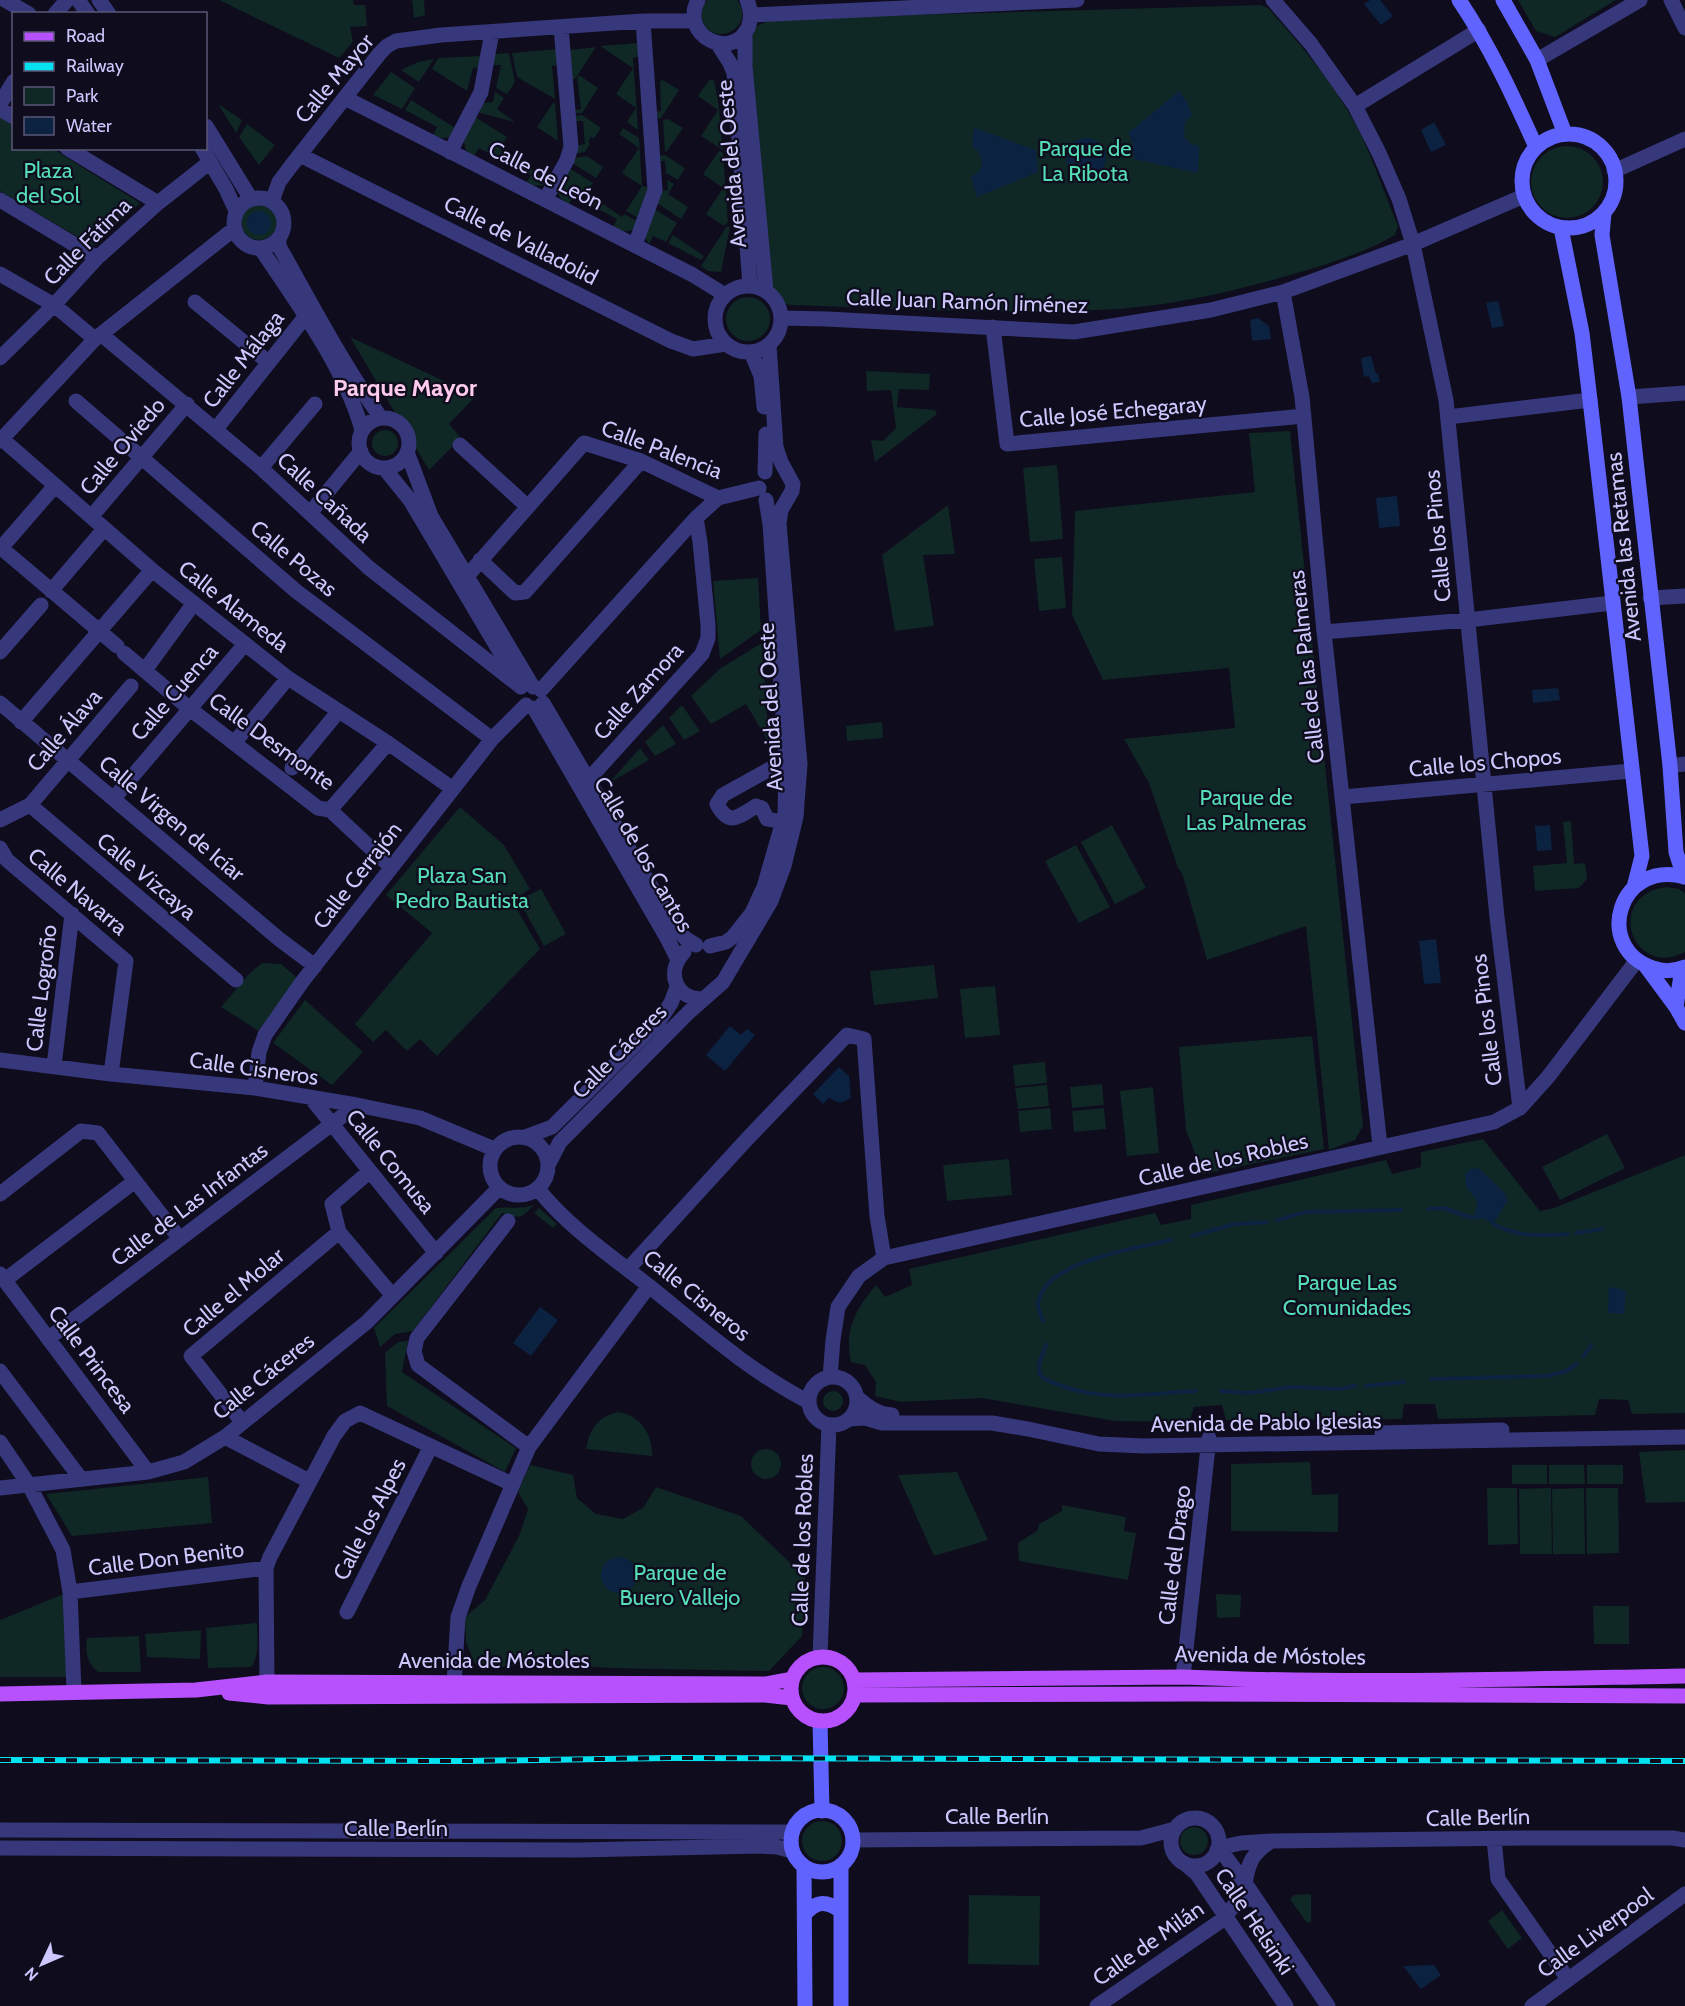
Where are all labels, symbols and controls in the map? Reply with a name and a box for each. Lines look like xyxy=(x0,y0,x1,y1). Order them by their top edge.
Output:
legend xyxy=(12,12,207,150)
text: Road xyxy=(66,25,105,47)
street label: Calle Mayor xyxy=(289,28,380,129)
text: Railway xyxy=(66,55,124,77)
street label: Avenida del Oeste xyxy=(711,79,752,249)
text: Park xyxy=(66,85,99,107)
text: Water xyxy=(66,115,112,137)
street label: Calle de León xyxy=(484,135,608,216)
park label: Parque de La Ribota xyxy=(1039,135,1131,187)
park label: Plaza del Sol xyxy=(16,157,81,209)
street label: Calle de Valladolid xyxy=(439,190,602,291)
street label: Calle Fátima xyxy=(38,192,137,291)
street label: Calle Juan Ramón Jiménez xyxy=(845,284,1088,319)
street label: Calle Málaga xyxy=(197,305,290,413)
district label: Parque Mayor xyxy=(333,373,477,402)
street label: Calle José Echegaray xyxy=(1018,390,1208,433)
street label: Calle Oviedo xyxy=(74,392,171,500)
street label: Calle Palencia xyxy=(598,414,726,485)
street label: Calle Cañada xyxy=(271,446,378,549)
street label: Avenida las Retamas xyxy=(1600,451,1647,643)
street label: Calle los Pinos xyxy=(1418,469,1457,603)
street label: Calle Pozas xyxy=(245,514,343,602)
street label: Calle Alameda xyxy=(173,555,295,658)
street label: Calle de las Palmeras xyxy=(1283,569,1330,765)
street label: Avenida del Oeste xyxy=(753,622,788,792)
street label: Calle Zamora xyxy=(588,637,689,746)
street label: Calle Cuenca xyxy=(125,638,224,746)
street label: Calle Álava xyxy=(21,683,108,777)
street label: Calle Desmonte xyxy=(204,687,340,796)
street label: Calle los Chopos xyxy=(1408,742,1562,783)
street label: Calle Virgen de Icíar xyxy=(93,750,250,887)
street label: Calle de los Cantos xyxy=(588,772,699,937)
park label: Parque de Las Palmeras xyxy=(1186,784,1306,836)
street label: Calle Cerrajón xyxy=(307,816,408,934)
street label: Calle Vizcaya xyxy=(91,827,202,926)
street label: Calle Navarra xyxy=(22,842,133,941)
park label: Plaza San Pedro Bautista xyxy=(395,862,529,914)
street label: Calle Logroño xyxy=(20,923,63,1053)
street label: Calle los Pinos xyxy=(1465,953,1508,1087)
street label: Calle Cáceres xyxy=(566,998,672,1104)
street label: Calle Cisneros xyxy=(188,1046,320,1091)
street label: Calle Comusa xyxy=(340,1104,441,1219)
street label: Calle de los Robles xyxy=(1136,1127,1310,1192)
street label: Calle de Las Infantas xyxy=(106,1137,273,1272)
street label: Calle el Molar xyxy=(177,1242,290,1343)
street label: Calle Cisneros xyxy=(638,1244,756,1347)
park label: Parque Las Comunidades xyxy=(1283,1269,1411,1321)
street label: Calle Princesa xyxy=(42,1300,141,1419)
street label: Calle Cáceres xyxy=(207,1327,320,1426)
street label: Avenida de Pablo Iglesias xyxy=(1150,1407,1382,1438)
street label: Calle de los Robles xyxy=(786,1453,819,1627)
street label: Calle los Alpes xyxy=(327,1454,412,1585)
street label: Calle del Drago xyxy=(1153,1484,1196,1626)
street label: Calle Don Benito xyxy=(87,1536,245,1581)
park label: Parque de Buero Vallejo xyxy=(620,1559,740,1611)
street label: Avenida de Móstoles xyxy=(1174,1640,1366,1671)
street label: Avenida de Móstoles xyxy=(398,1647,590,1674)
street label: Calle Berlín xyxy=(945,1803,1049,1830)
street label: Calle Berlín xyxy=(1426,1803,1530,1832)
street label: Calle Berlín xyxy=(344,1815,448,1842)
street label: Calle Helsinki xyxy=(1209,1863,1300,1980)
street label: Calle Liverpool xyxy=(1532,1881,1659,1984)
street label: Calle de Milán xyxy=(1088,1895,1209,1992)
north arrow xyxy=(12,1934,72,1994)
text: N xyxy=(21,1963,42,1985)

